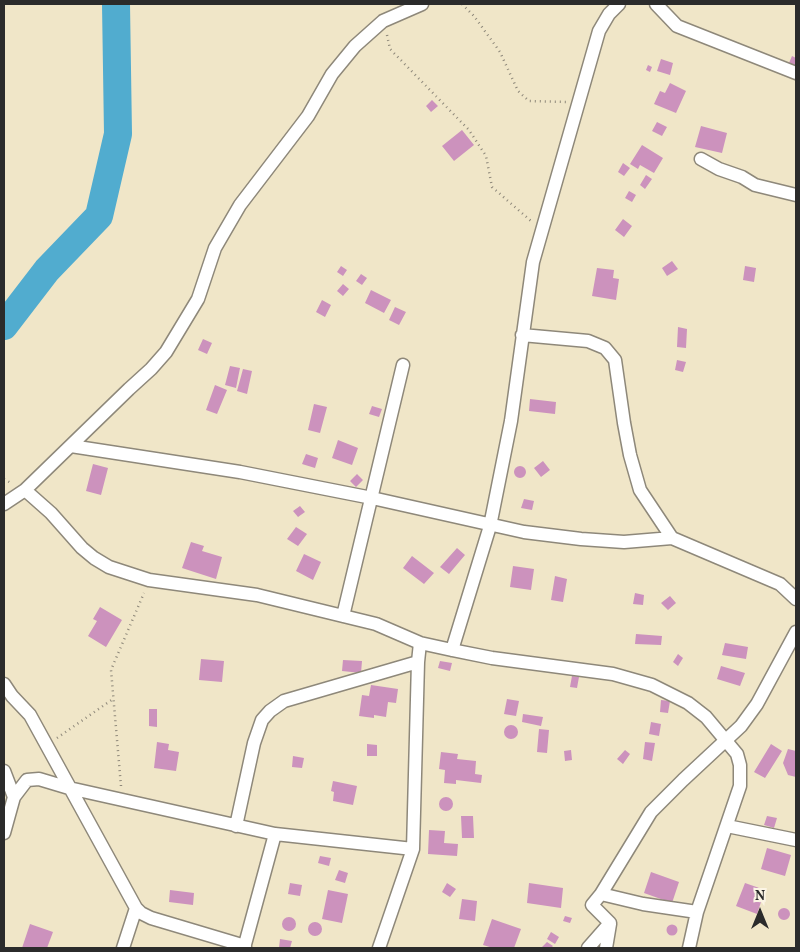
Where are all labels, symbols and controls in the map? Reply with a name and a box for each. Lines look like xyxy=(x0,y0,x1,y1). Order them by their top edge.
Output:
north arrow xyxy=(735,887,785,937)
text: N xyxy=(755,887,765,906)

